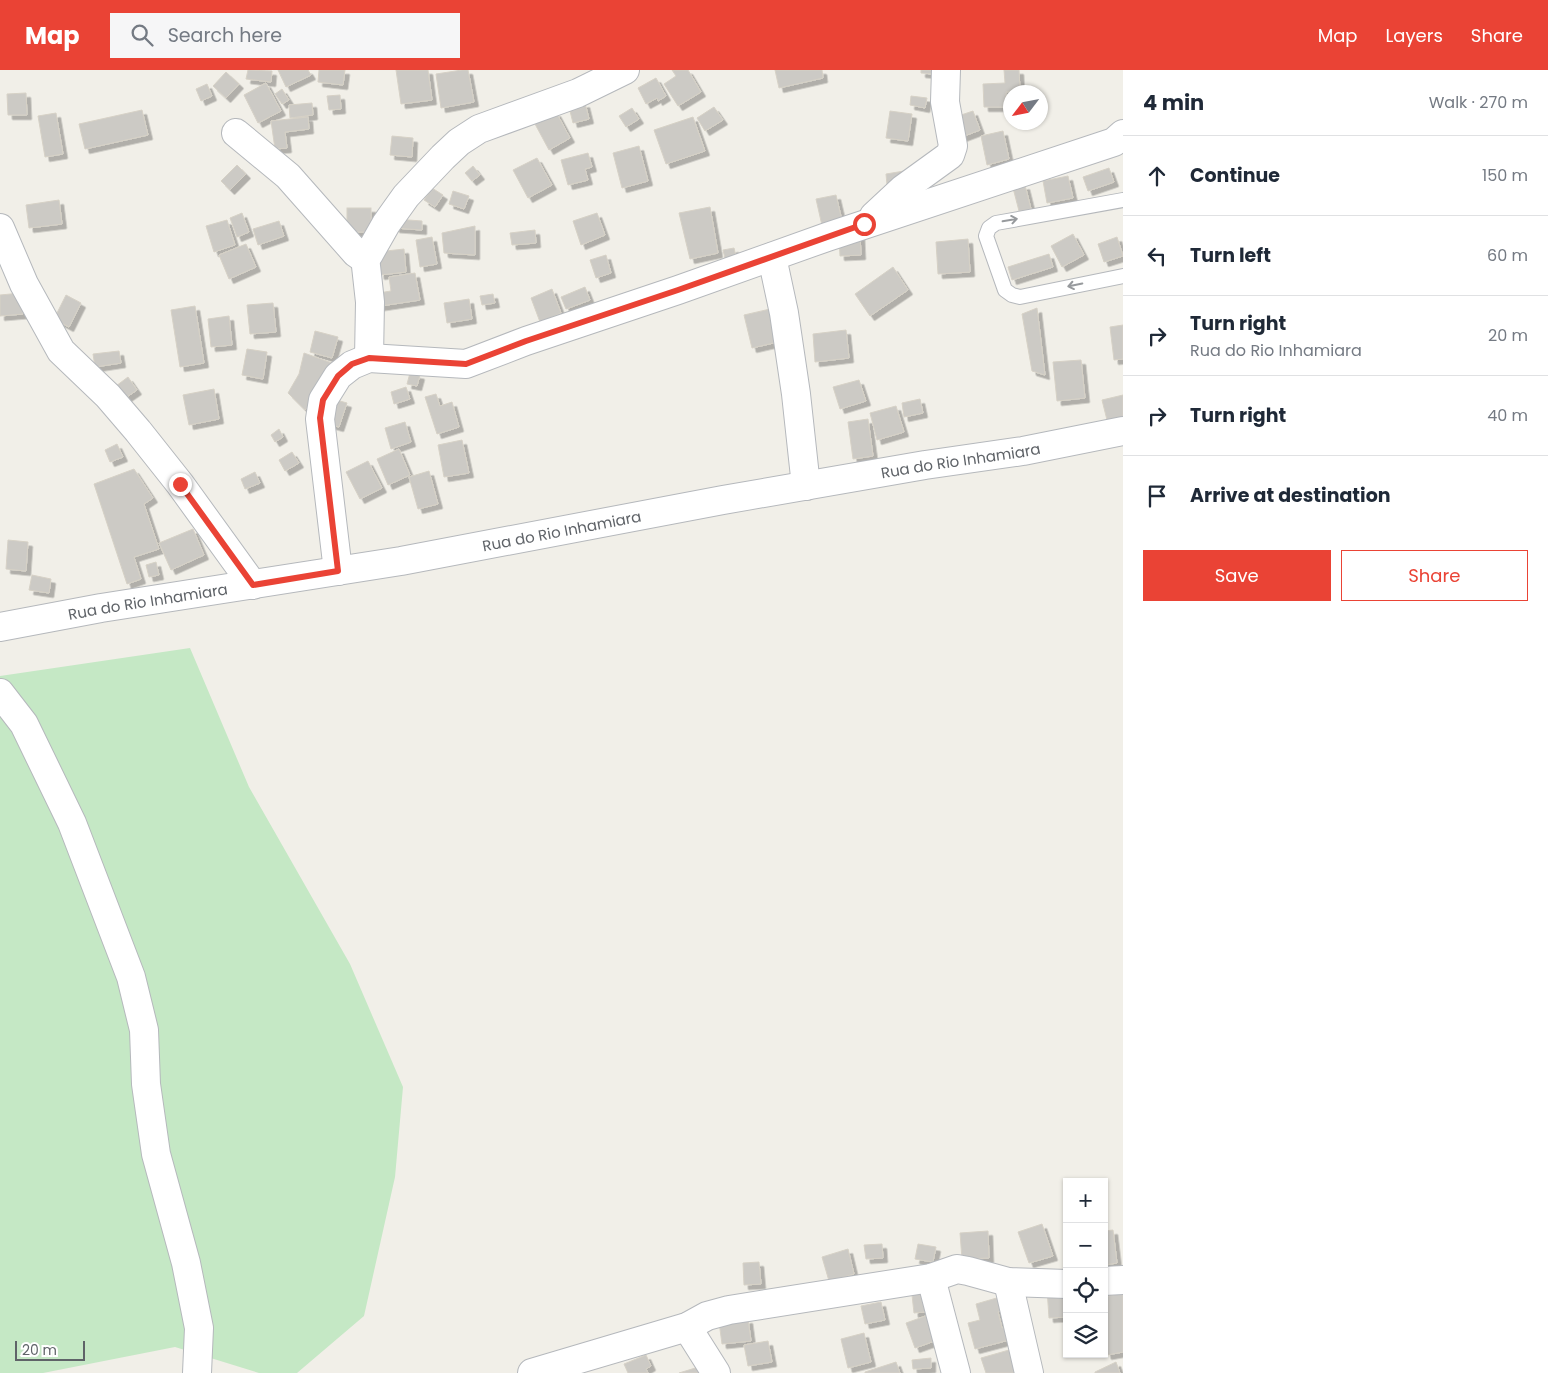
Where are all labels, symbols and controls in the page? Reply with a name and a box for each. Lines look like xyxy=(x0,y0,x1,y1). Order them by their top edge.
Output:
search box xyxy=(110,13,460,58)
text: Map xyxy=(25,19,80,52)
icon: search xyxy=(128,21,156,49)
text: Search here xyxy=(168,22,282,49)
text: Map xyxy=(1318,23,1358,48)
text: Layers xyxy=(1386,23,1443,48)
text: Share xyxy=(1471,23,1523,48)
north arrow xyxy=(1003,85,1048,130)
text: 4 min xyxy=(1143,88,1204,117)
text: Walk · 270 m xyxy=(1429,91,1528,114)
icon: ahead xyxy=(1143,162,1171,190)
text: Continue xyxy=(1190,162,1280,189)
text: 150 m xyxy=(1482,164,1528,187)
route start xyxy=(853,213,876,236)
one-way arrow xyxy=(1002,215,1018,225)
icon: left xyxy=(1143,242,1171,270)
text: Turn left xyxy=(1190,242,1271,269)
text: 60 m xyxy=(1487,244,1528,267)
one-way arrow xyxy=(1068,281,1084,291)
text: Turn right xyxy=(1190,310,1286,337)
icon: right xyxy=(1143,322,1171,350)
text: 20 m xyxy=(1488,324,1528,347)
text: Rua do Rio Inhamiara xyxy=(1190,339,1362,362)
icon: right xyxy=(1143,402,1171,430)
text: Turn right xyxy=(1190,402,1286,429)
text: 40 m xyxy=(1487,404,1528,427)
street label: Rua do Rio Inhamiara xyxy=(879,437,1042,483)
route end xyxy=(169,473,192,496)
icon: arrive xyxy=(1143,482,1171,510)
text: Arrive at destination xyxy=(1190,482,1391,509)
street label: Rua do Rio Inhamiara xyxy=(481,505,643,556)
button: Save xyxy=(1143,550,1331,601)
button: Share xyxy=(1341,550,1528,601)
street label: Rua do Rio Inhamiara xyxy=(66,578,229,624)
map controls xyxy=(1063,1178,1108,1358)
button: + xyxy=(1063,1178,1108,1223)
button: − xyxy=(1063,1223,1108,1268)
button: locate xyxy=(1063,1268,1108,1313)
button: layers xyxy=(1063,1313,1108,1358)
scale bar xyxy=(15,1338,85,1361)
text: 20 m xyxy=(22,1340,57,1360)

